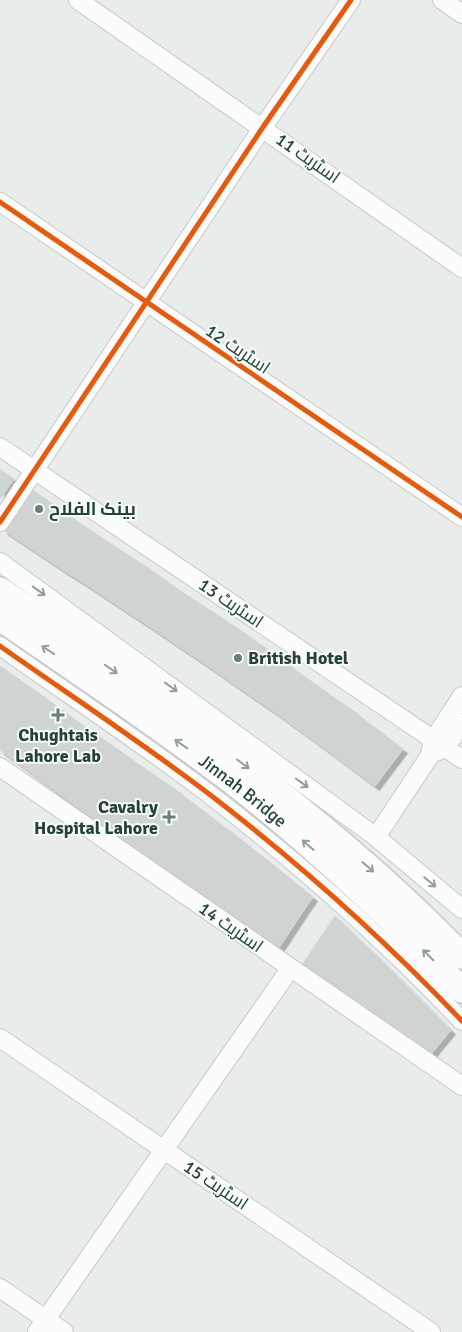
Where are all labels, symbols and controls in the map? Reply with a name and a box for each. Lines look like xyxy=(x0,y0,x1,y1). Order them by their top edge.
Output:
street label: اسٹریٹ 11 xyxy=(272,128,344,188)
street label: اسٹریٹ 12 xyxy=(201,319,275,379)
place label: بینک الفلاح xyxy=(49,498,136,521)
marker: بینک الفلاح xyxy=(33,503,45,515)
street label: اسٹریٹ 13 xyxy=(194,573,268,633)
one-way arrow xyxy=(32,586,46,596)
one-way arrow xyxy=(42,645,56,655)
place label: British Hotel xyxy=(248,647,349,669)
marker: British Hotel xyxy=(232,652,244,664)
one-way arrow xyxy=(104,663,117,674)
one-way arrow xyxy=(164,682,178,692)
marker: Chughtais Lahore Lab xyxy=(51,708,65,722)
place label: Chughtais Lahore Lab xyxy=(15,724,101,767)
one-way arrow xyxy=(174,739,188,749)
street label: Jinnah Bridge xyxy=(194,749,291,832)
one-way arrow xyxy=(236,758,249,769)
one-way arrow xyxy=(295,778,309,788)
place label: Cavalry Hospital Lahore xyxy=(34,796,158,839)
marker: Cavalry Hospital Lahore xyxy=(162,810,176,824)
one-way arrow xyxy=(302,839,315,851)
one-way arrow xyxy=(362,861,375,872)
one-way arrow xyxy=(424,877,437,888)
street label: اسٹریٹ 14 xyxy=(195,897,267,957)
one-way arrow xyxy=(422,949,434,961)
street label: اسٹریٹ 15 xyxy=(179,1155,253,1215)

